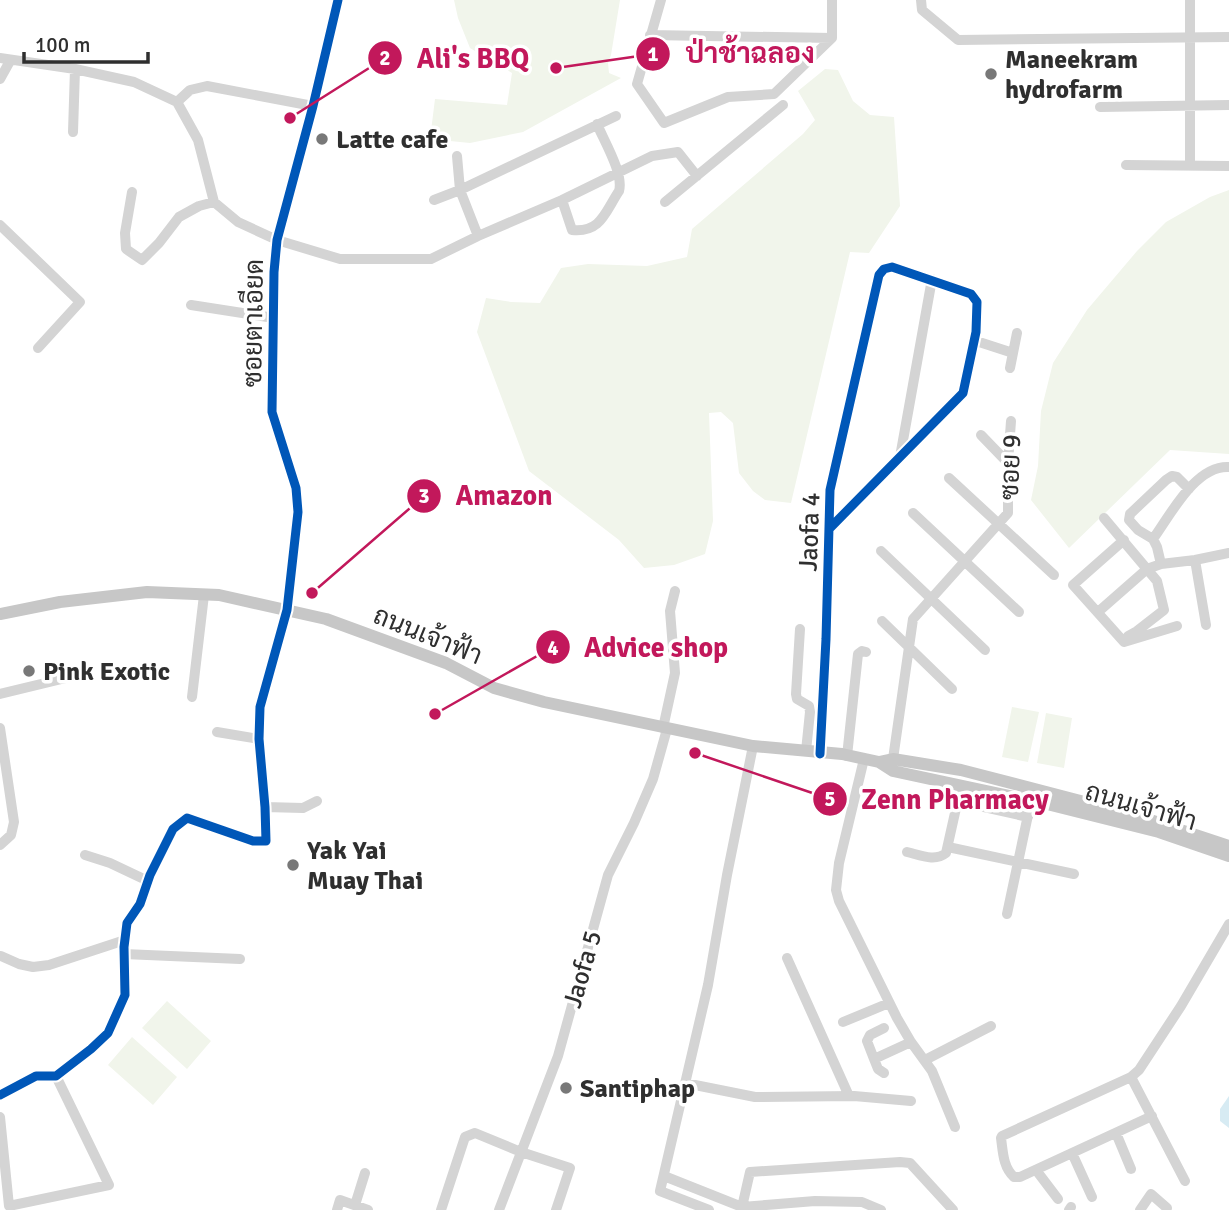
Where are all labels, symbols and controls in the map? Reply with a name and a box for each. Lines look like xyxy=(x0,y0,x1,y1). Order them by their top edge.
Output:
scale bar xyxy=(24,21,149,65)
callout: ป่าช้าฉลอง xyxy=(636,29,828,78)
text: 100 m xyxy=(35,32,90,58)
callout: Ali's BBQ xyxy=(367,34,543,83)
text: ป่าช้าฉลอง xyxy=(685,34,815,71)
text: 1 xyxy=(647,41,659,67)
text: Ali's BBQ xyxy=(417,42,529,76)
place label: Maneekram hydrofarm xyxy=(1005,44,1138,106)
text: 2 xyxy=(379,45,391,71)
marker: Maneekram hydrofarm xyxy=(983,66,999,82)
place label: Latte cafe xyxy=(336,124,449,156)
marker: Latte cafe xyxy=(314,131,330,147)
street label: ซอยตาเอียด xyxy=(236,259,271,387)
street label: ซอย 9 xyxy=(994,434,1028,501)
callout: Amazon xyxy=(406,471,566,520)
text: Amazon xyxy=(455,479,553,513)
text: 3 xyxy=(418,483,430,509)
street label: Jaofa 4 xyxy=(793,492,827,572)
street label: ถนนเจ้าฟ้า xyxy=(368,599,487,672)
callout: Advice shop xyxy=(535,623,743,672)
text: Advice shop xyxy=(584,631,728,665)
text: 4 xyxy=(547,635,559,661)
place label: Pink Exotic xyxy=(43,656,170,688)
marker: Pink Exotic xyxy=(21,663,37,679)
callout: Zenn Pharmacy xyxy=(812,774,1063,823)
street label: ถนนเจ้าฟ้า xyxy=(1081,775,1201,838)
text: Zenn Pharmacy xyxy=(861,783,1049,817)
text: 5 xyxy=(824,786,836,812)
place label: Yak Yai Muay Thai xyxy=(306,835,423,897)
marker: Yak Yai Muay Thai xyxy=(285,857,301,873)
street label: Jaofa 5 xyxy=(557,927,609,1012)
place label: Santiphap xyxy=(580,1073,695,1105)
marker: Santiphap xyxy=(558,1080,574,1096)

